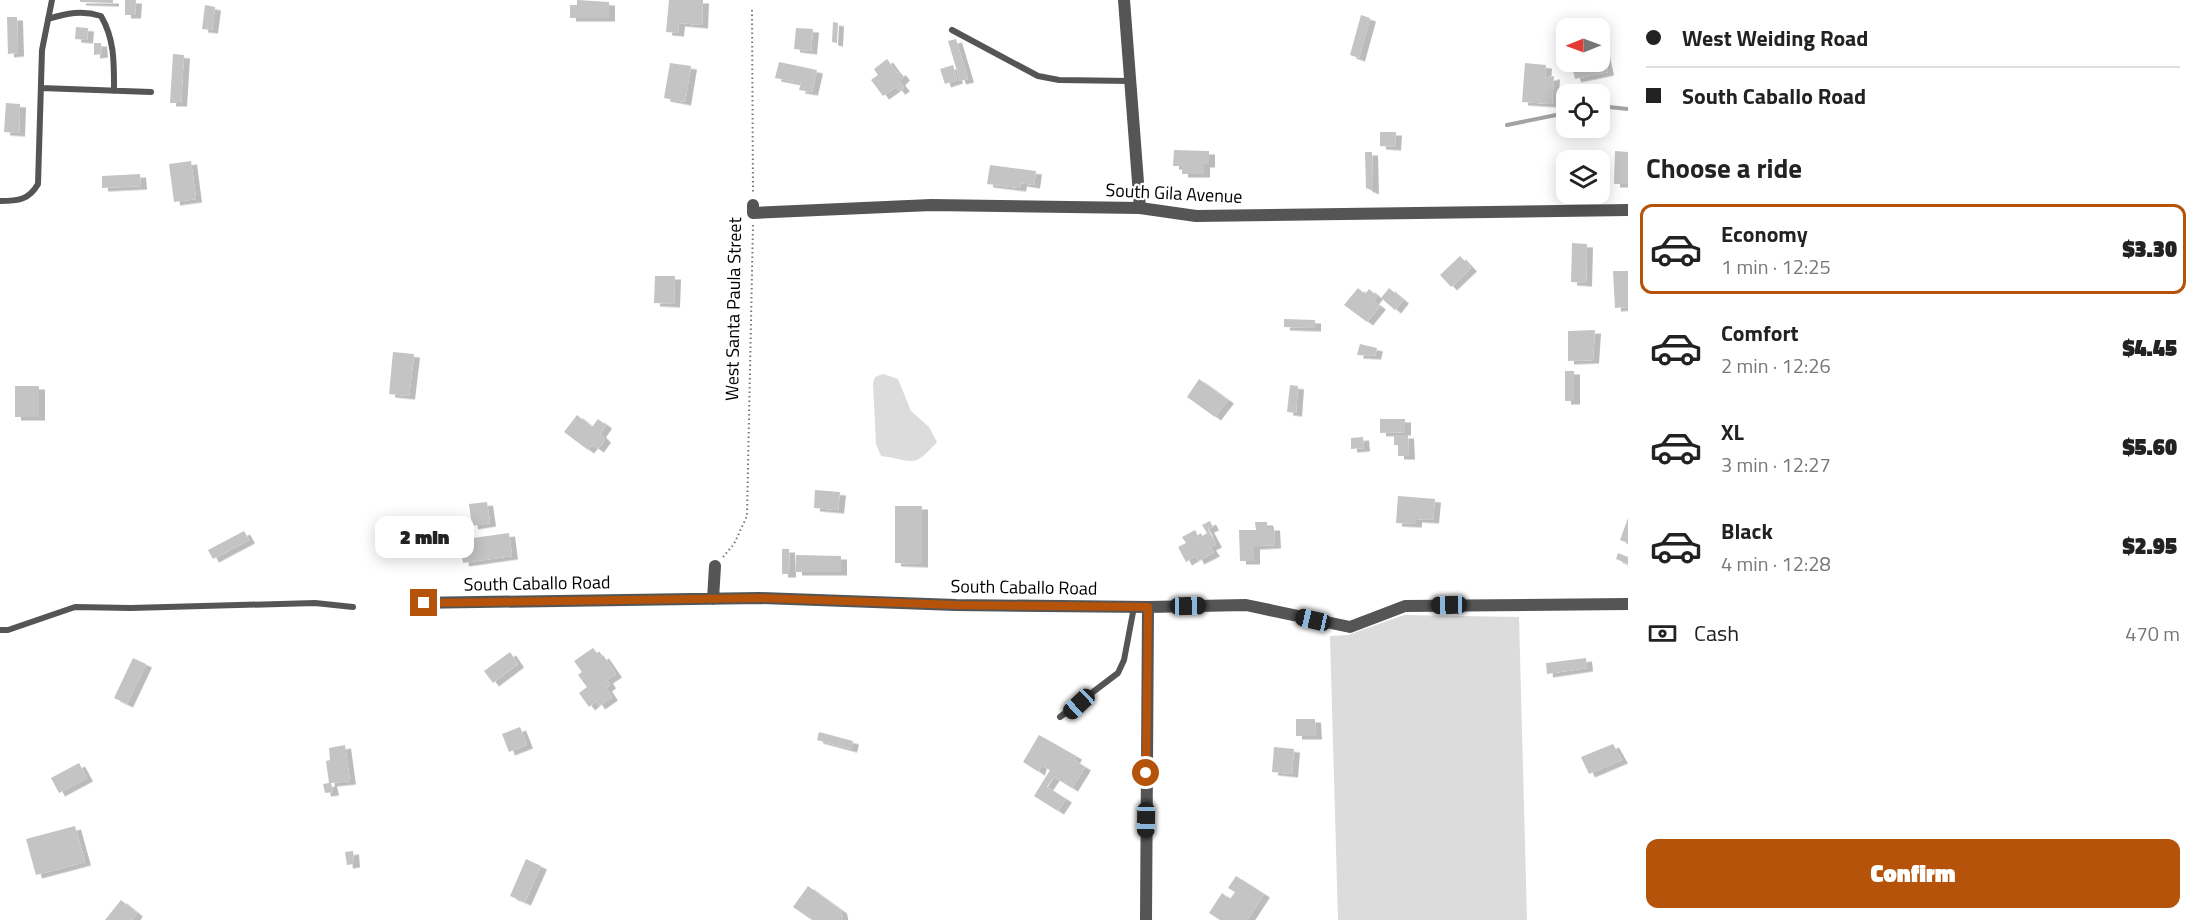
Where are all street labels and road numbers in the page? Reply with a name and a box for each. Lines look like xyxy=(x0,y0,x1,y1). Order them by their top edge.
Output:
street label: South Gila Avenue xyxy=(1105,176,1243,210)
street label: West Santa Paula Street xyxy=(718,216,748,401)
street label: South Caballo Road xyxy=(463,568,611,598)
street label: South Caballo Road xyxy=(950,572,1098,602)

